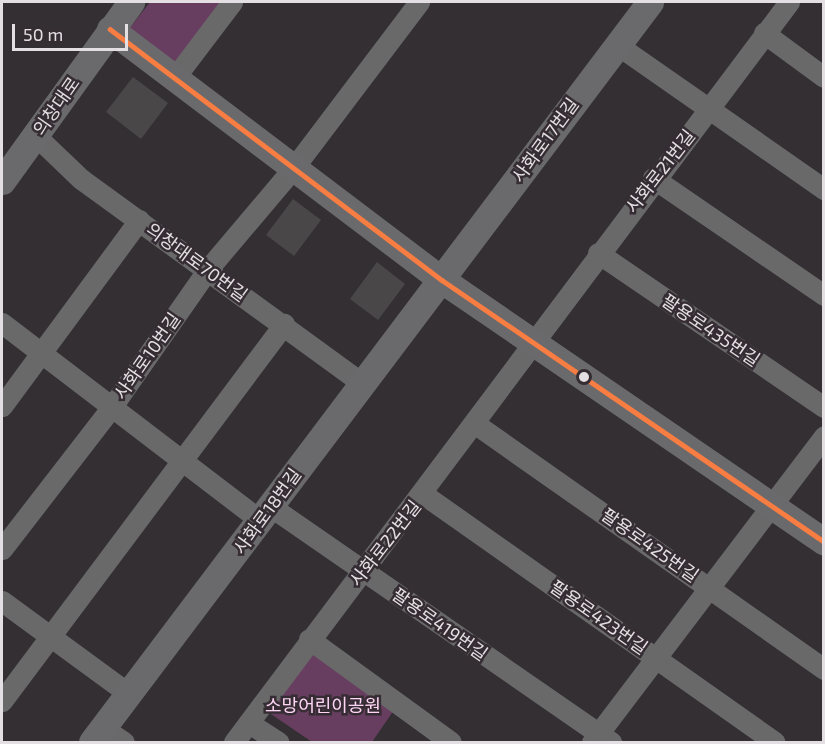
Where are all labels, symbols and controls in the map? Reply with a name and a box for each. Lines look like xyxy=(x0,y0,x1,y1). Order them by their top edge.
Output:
scale bar xyxy=(15,12,130,50)
text: 50 m xyxy=(23,23,63,45)
street label: 의창대로 xyxy=(28,73,84,139)
street label: 사화로17번길 xyxy=(507,94,583,186)
street label: 사화로21번길 xyxy=(621,125,699,217)
street label: 의창대로70번길 xyxy=(142,218,252,306)
street label: 팔용로435번길 xyxy=(658,289,764,371)
street label: 사화로10번길 xyxy=(109,309,185,403)
unlabelled marker xyxy=(578,371,590,383)
street label: 사화로18번길 xyxy=(229,464,305,558)
street label: 사화로22번길 xyxy=(345,496,425,590)
street label: 팔용로425번길 xyxy=(597,504,703,586)
street label: 팔용로423번길 xyxy=(546,575,652,659)
street label: 팔용로419번길 xyxy=(388,583,492,665)
park label: 소망어린이공원 xyxy=(265,694,381,716)

